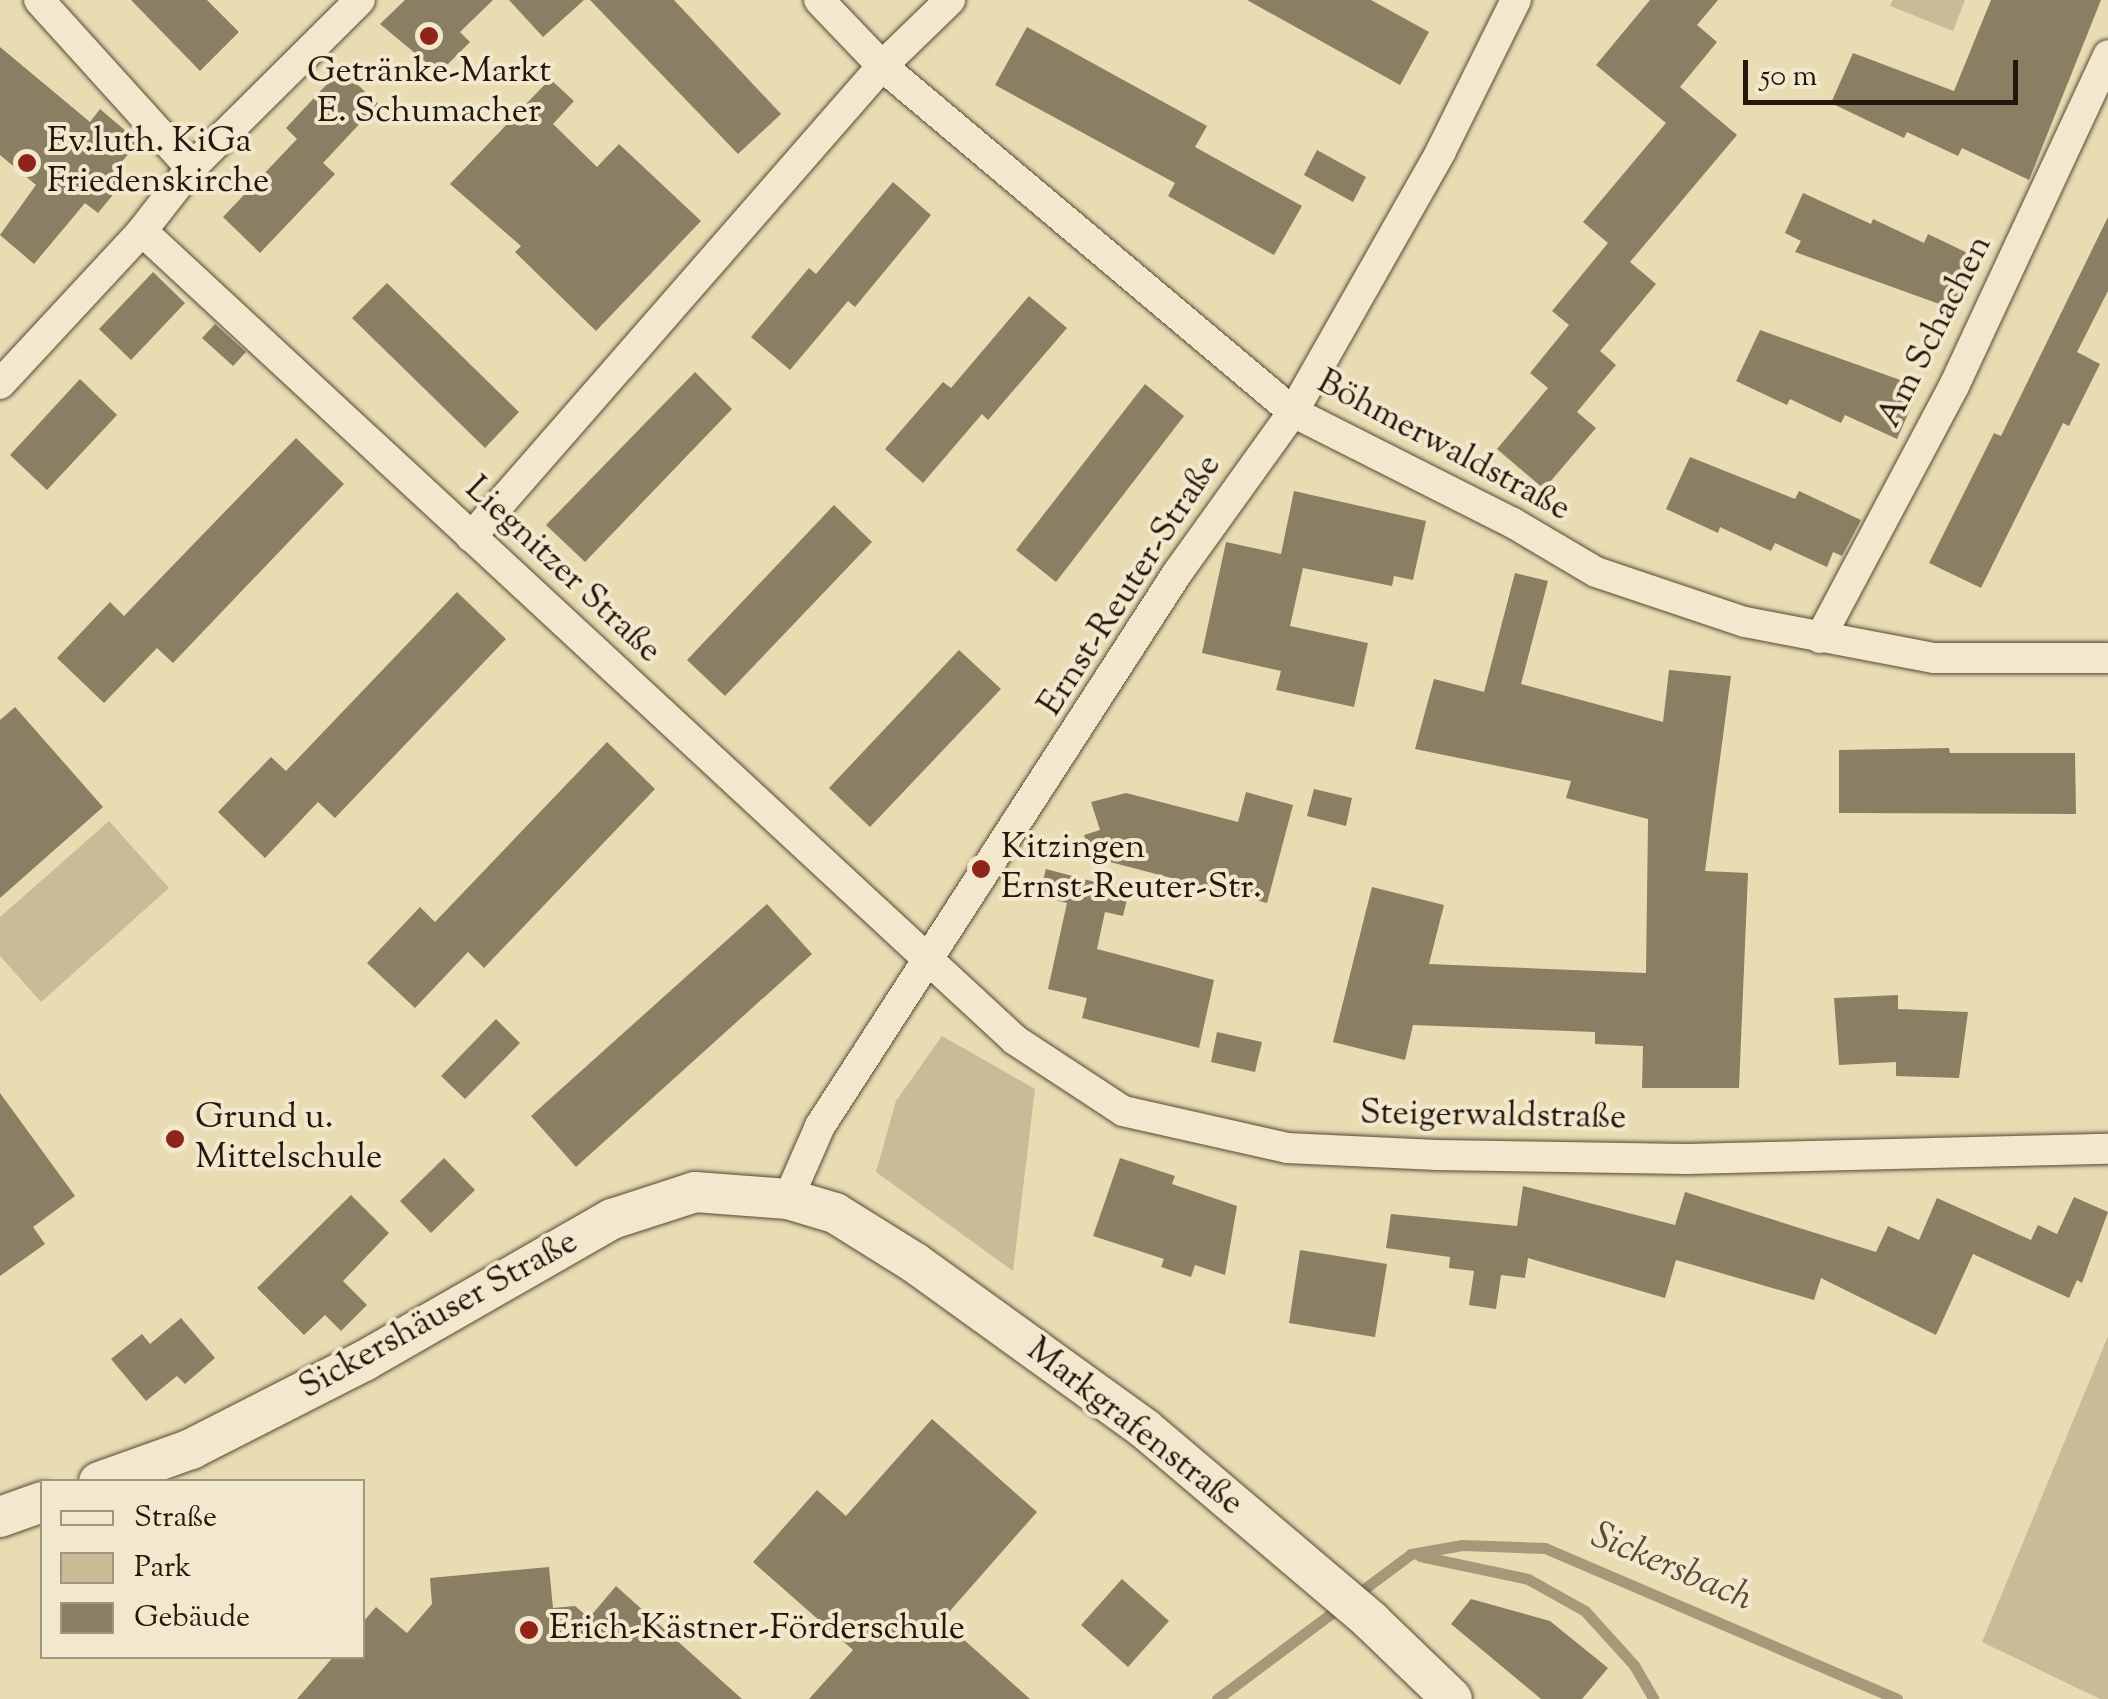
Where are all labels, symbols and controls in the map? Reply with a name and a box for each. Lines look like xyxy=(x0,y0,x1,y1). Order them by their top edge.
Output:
marker: Getränke-Markt E. Schumacher xyxy=(418,25,440,47)
scale bar xyxy=(1748,40,2023,102)
place label: Getränke-Markt E. Schumacher xyxy=(307,52,551,134)
text: 50 m xyxy=(1760,56,1817,99)
place label: Ev.luth. KiGa Friedenskirche xyxy=(47,122,269,204)
marker: Ev.luth. KiGa Friedenskirche xyxy=(16,152,38,174)
street label: Am Schachen xyxy=(1870,229,2002,435)
street label: Böhmerwaldstraße xyxy=(1309,363,1577,531)
street label: Ernst-Reuter-Straße xyxy=(1031,447,1231,725)
street label: Liegnitzer Straße xyxy=(455,469,669,673)
place label: Kitzingen Ernst-Reuter-Str. xyxy=(1001,828,1262,910)
marker: Kitzingen Ernst-Reuter-Str. xyxy=(970,858,992,880)
street label: Steigerwaldstraße xyxy=(1359,1094,1627,1140)
place label: Grund u. Mittelschule xyxy=(195,1098,382,1180)
marker: Grund u. Mittelschule xyxy=(164,1128,186,1150)
street label: Sickershäuser Straße xyxy=(293,1222,585,1410)
street label: Markgrafenstraße xyxy=(1017,1330,1251,1526)
legend xyxy=(40,1479,365,1659)
text: Straße xyxy=(134,1497,217,1540)
water label: Sickersbach xyxy=(1584,1515,1758,1623)
text: Park xyxy=(134,1547,191,1590)
text: Gebäude xyxy=(134,1597,250,1640)
place label: Erich-Kästner-Förderschule xyxy=(549,1609,965,1651)
marker: Erich-Kästner-Förderschule xyxy=(518,1619,540,1641)

